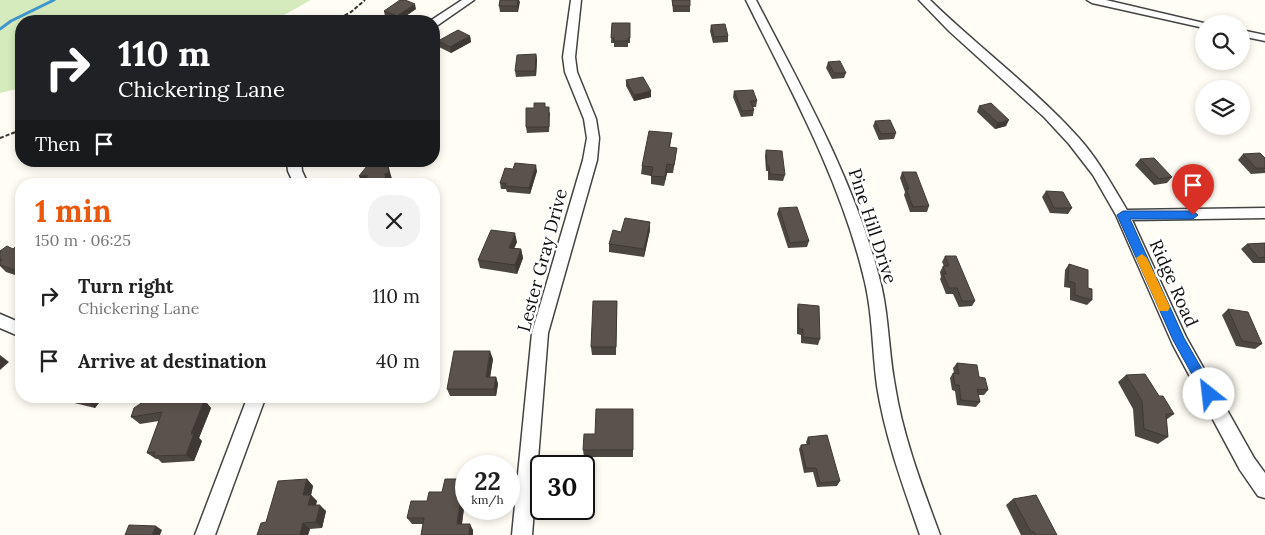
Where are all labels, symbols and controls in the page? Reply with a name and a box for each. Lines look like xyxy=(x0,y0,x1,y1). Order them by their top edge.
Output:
map controls xyxy=(1195,15,1250,135)
button: search xyxy=(1195,15,1250,70)
text: 110 m xyxy=(118,31,210,76)
icon: right xyxy=(35,35,100,100)
text: Chickering Lane xyxy=(118,75,285,103)
button: layers xyxy=(1195,80,1250,135)
icon: arrive xyxy=(90,130,118,158)
text: Then xyxy=(35,132,80,156)
pin xyxy=(1172,164,1214,215)
street label: Pine Hill Drive xyxy=(844,165,903,287)
icon: arrive xyxy=(1179,171,1207,199)
street label: Lester Gray Drive xyxy=(512,186,572,334)
text: 1 min xyxy=(35,192,112,230)
button: close xyxy=(368,195,420,247)
text: 150 m · 06:25 xyxy=(35,230,131,250)
street label: Ridge Road xyxy=(1145,236,1204,330)
text: Turn right xyxy=(78,274,174,298)
icon: right xyxy=(35,282,63,310)
text: 110 m xyxy=(372,284,420,308)
text: Chickering Lane xyxy=(78,298,199,318)
icon: arrive xyxy=(35,347,63,375)
text: Arrive at destination xyxy=(78,349,267,373)
text: 40 m xyxy=(376,349,420,373)
position arrow xyxy=(1182,367,1234,419)
speed limit sign: 30 xyxy=(530,455,595,520)
text: 22 xyxy=(474,465,501,497)
text: km/h xyxy=(471,492,504,507)

